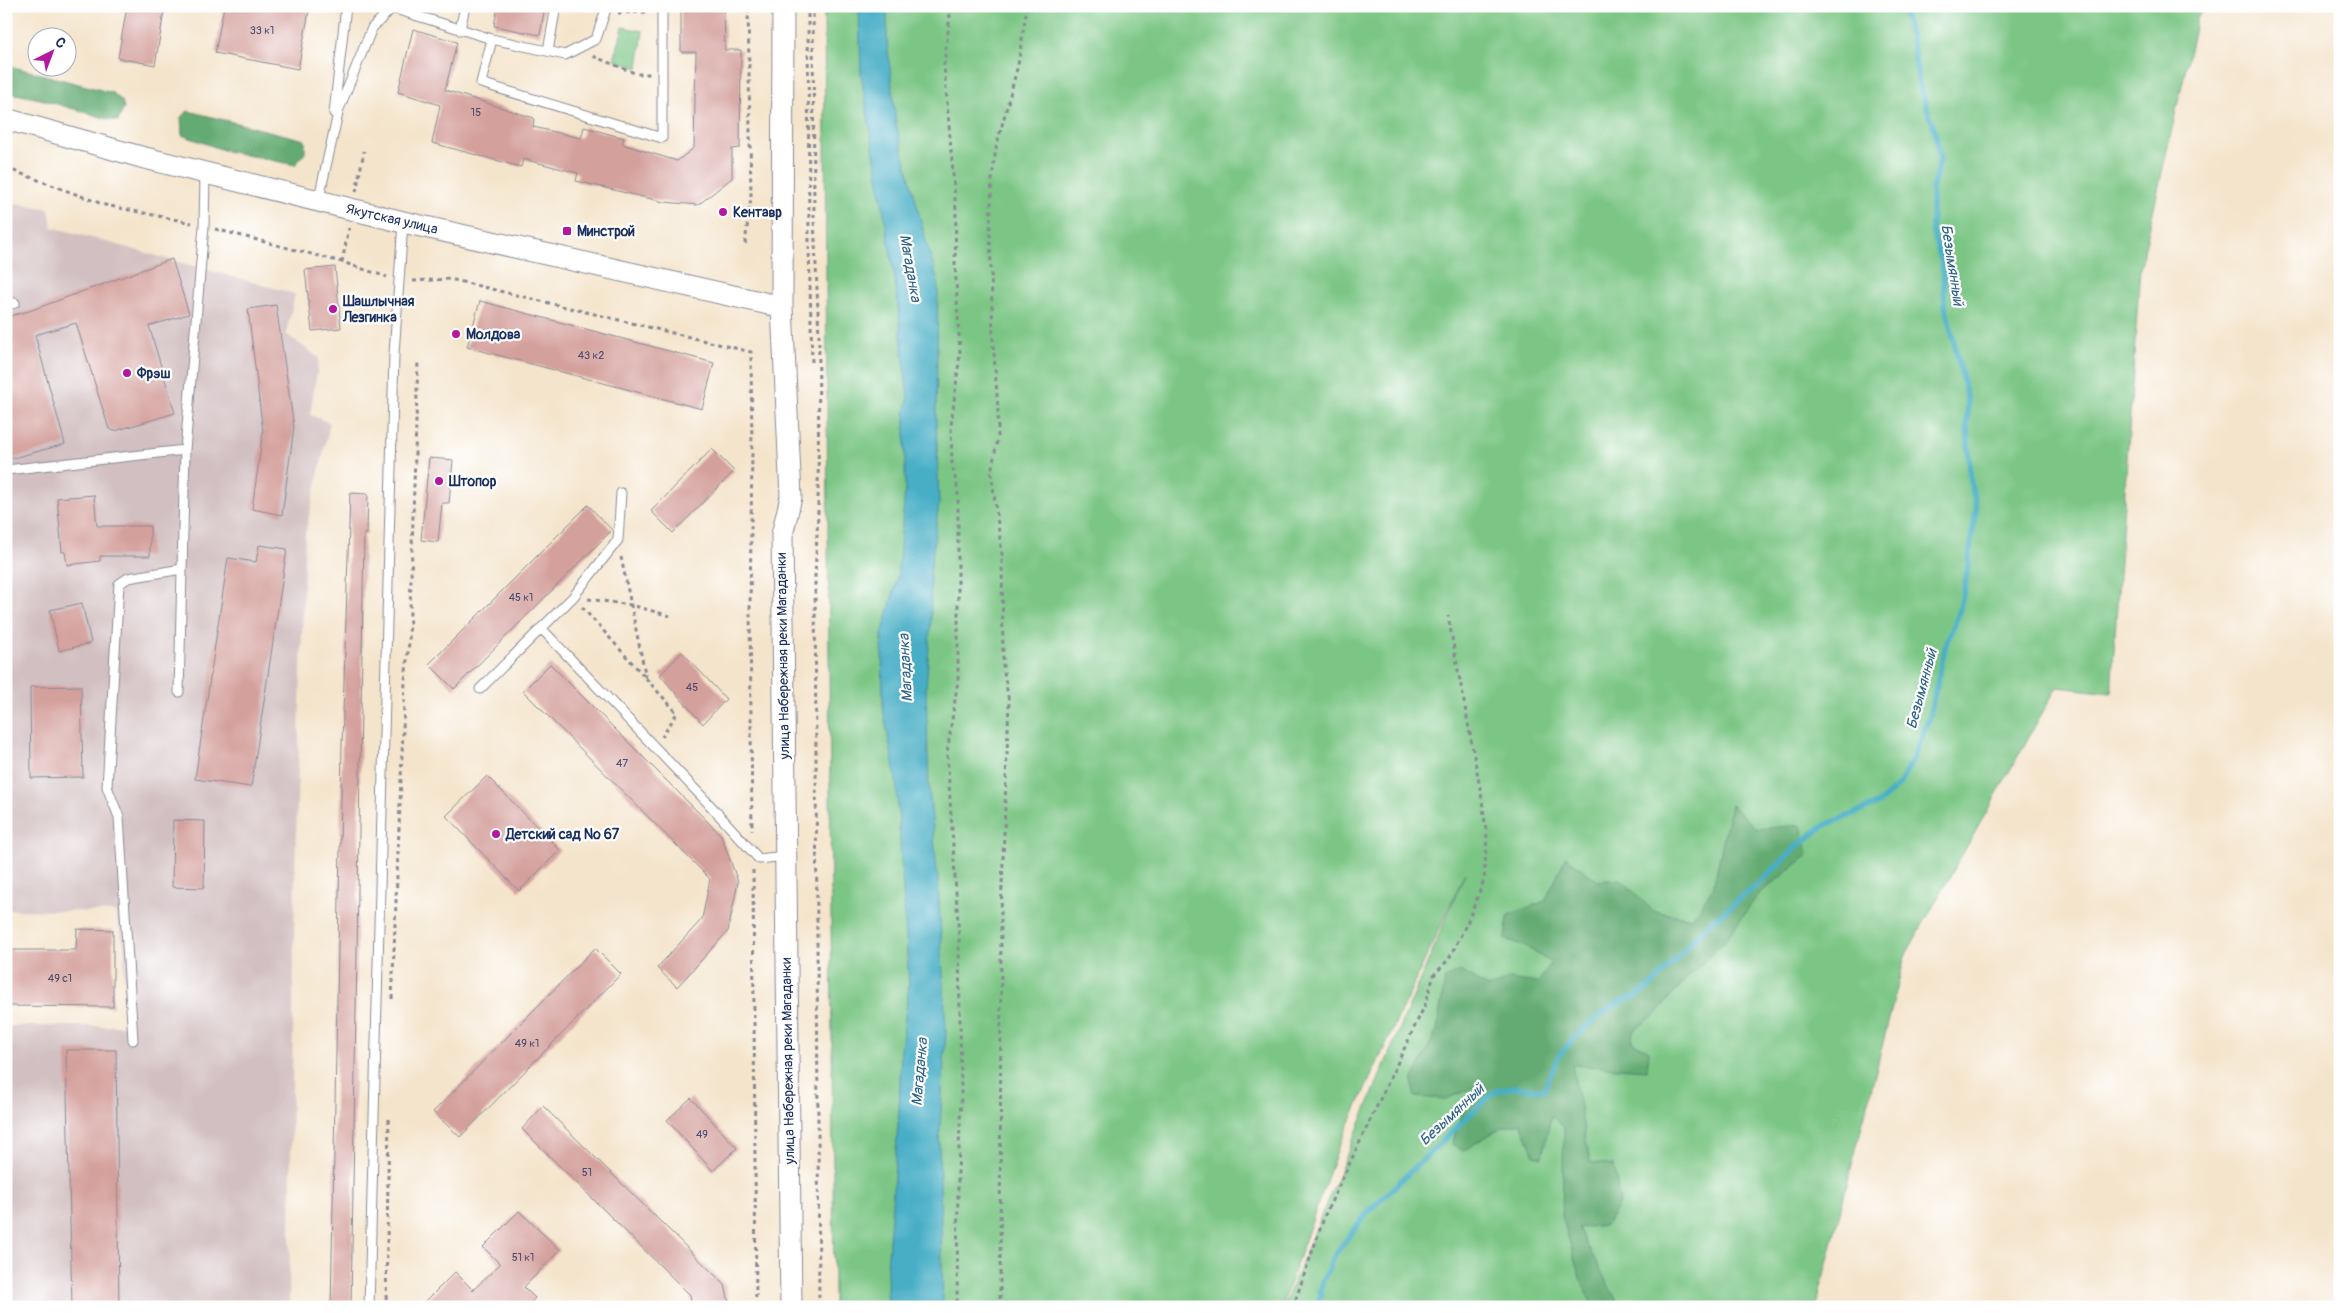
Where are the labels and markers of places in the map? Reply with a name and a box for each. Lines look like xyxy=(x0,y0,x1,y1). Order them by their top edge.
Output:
place label: Кентавр xyxy=(733,204,782,221)
marker: Кентавр xyxy=(717,206,729,218)
place label: Минстрой xyxy=(577,223,635,240)
marker: Минстрой xyxy=(561,225,573,237)
place label: Шашлычная Лезгинка xyxy=(342,293,415,326)
marker: Шашлычная Лезгинка xyxy=(327,303,339,315)
place label: Молдова xyxy=(466,326,521,343)
marker: Молдова xyxy=(450,328,462,340)
place label: Фрэш xyxy=(136,365,171,382)
marker: Фрэш xyxy=(121,367,133,379)
place label: Штопор xyxy=(448,473,497,490)
marker: Штопор xyxy=(433,475,445,487)
place label: Детский сад № 67 xyxy=(505,826,620,843)
marker: Детский сад № 67 xyxy=(490,828,502,840)

